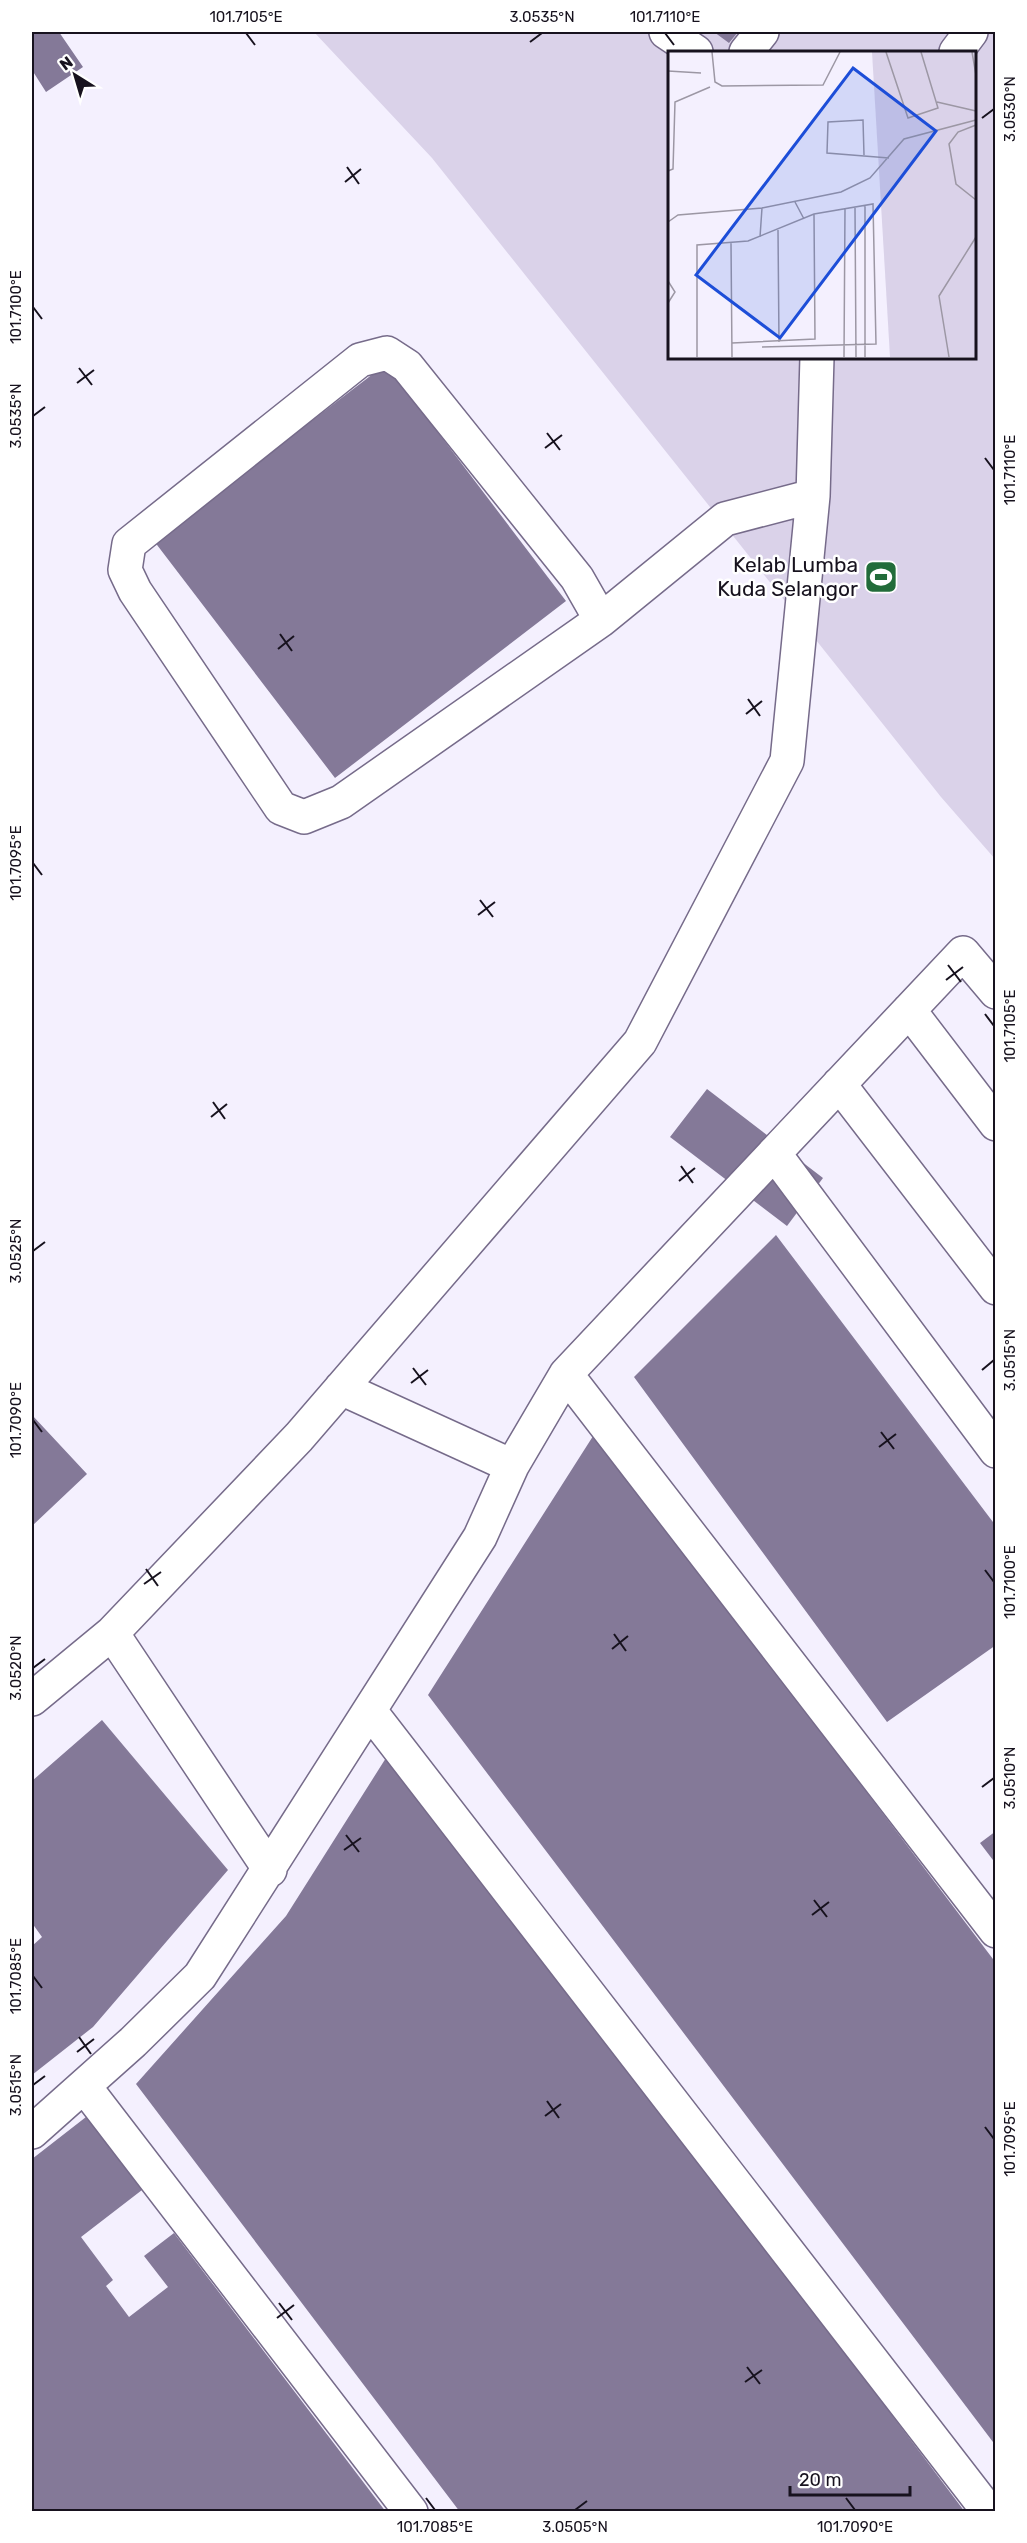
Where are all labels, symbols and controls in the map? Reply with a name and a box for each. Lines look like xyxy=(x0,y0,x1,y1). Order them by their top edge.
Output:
text: 101.7105°E xyxy=(209,8,283,26)
text: 3.0535°N xyxy=(509,8,575,26)
text: 101.7110°E xyxy=(630,8,700,26)
north arrow xyxy=(45,45,105,105)
inset map xyxy=(668,51,976,358)
text: N xyxy=(56,52,77,74)
text: 3.0530°N xyxy=(1001,76,1019,142)
text: 101.7100°E xyxy=(7,270,25,344)
text: 3.0535°N xyxy=(7,383,25,449)
text: 101.7110°E xyxy=(1001,435,1019,505)
place label: Kelab Lumba Kuda Selangor xyxy=(717,552,858,601)
sports icon: Kelab Lumba Kuda Selangor xyxy=(863,559,899,595)
text: 101.7095°E xyxy=(7,825,25,901)
text: 101.7105°E xyxy=(1001,989,1019,1063)
text: 3.0525°N xyxy=(7,1219,25,1283)
text: 3.0515°N xyxy=(1001,1329,1019,1391)
text: 101.7090°E xyxy=(7,1382,25,1458)
text: 101.7100°E xyxy=(1001,1545,1019,1619)
text: 3.0520°N xyxy=(7,1635,25,1701)
text: 3.0510°N xyxy=(1001,1747,1019,1809)
text: 101.7085°E xyxy=(7,1938,25,2014)
text: 3.0515°N xyxy=(7,2054,25,2116)
text: 101.7095°E xyxy=(1001,2101,1019,2177)
scale bar xyxy=(790,2459,910,2497)
text: 20 m xyxy=(799,2469,841,2491)
text: 101.7085°E xyxy=(397,2518,473,2536)
text: 3.0505°N xyxy=(542,2518,608,2536)
text: 101.7090°E xyxy=(817,2518,893,2536)

